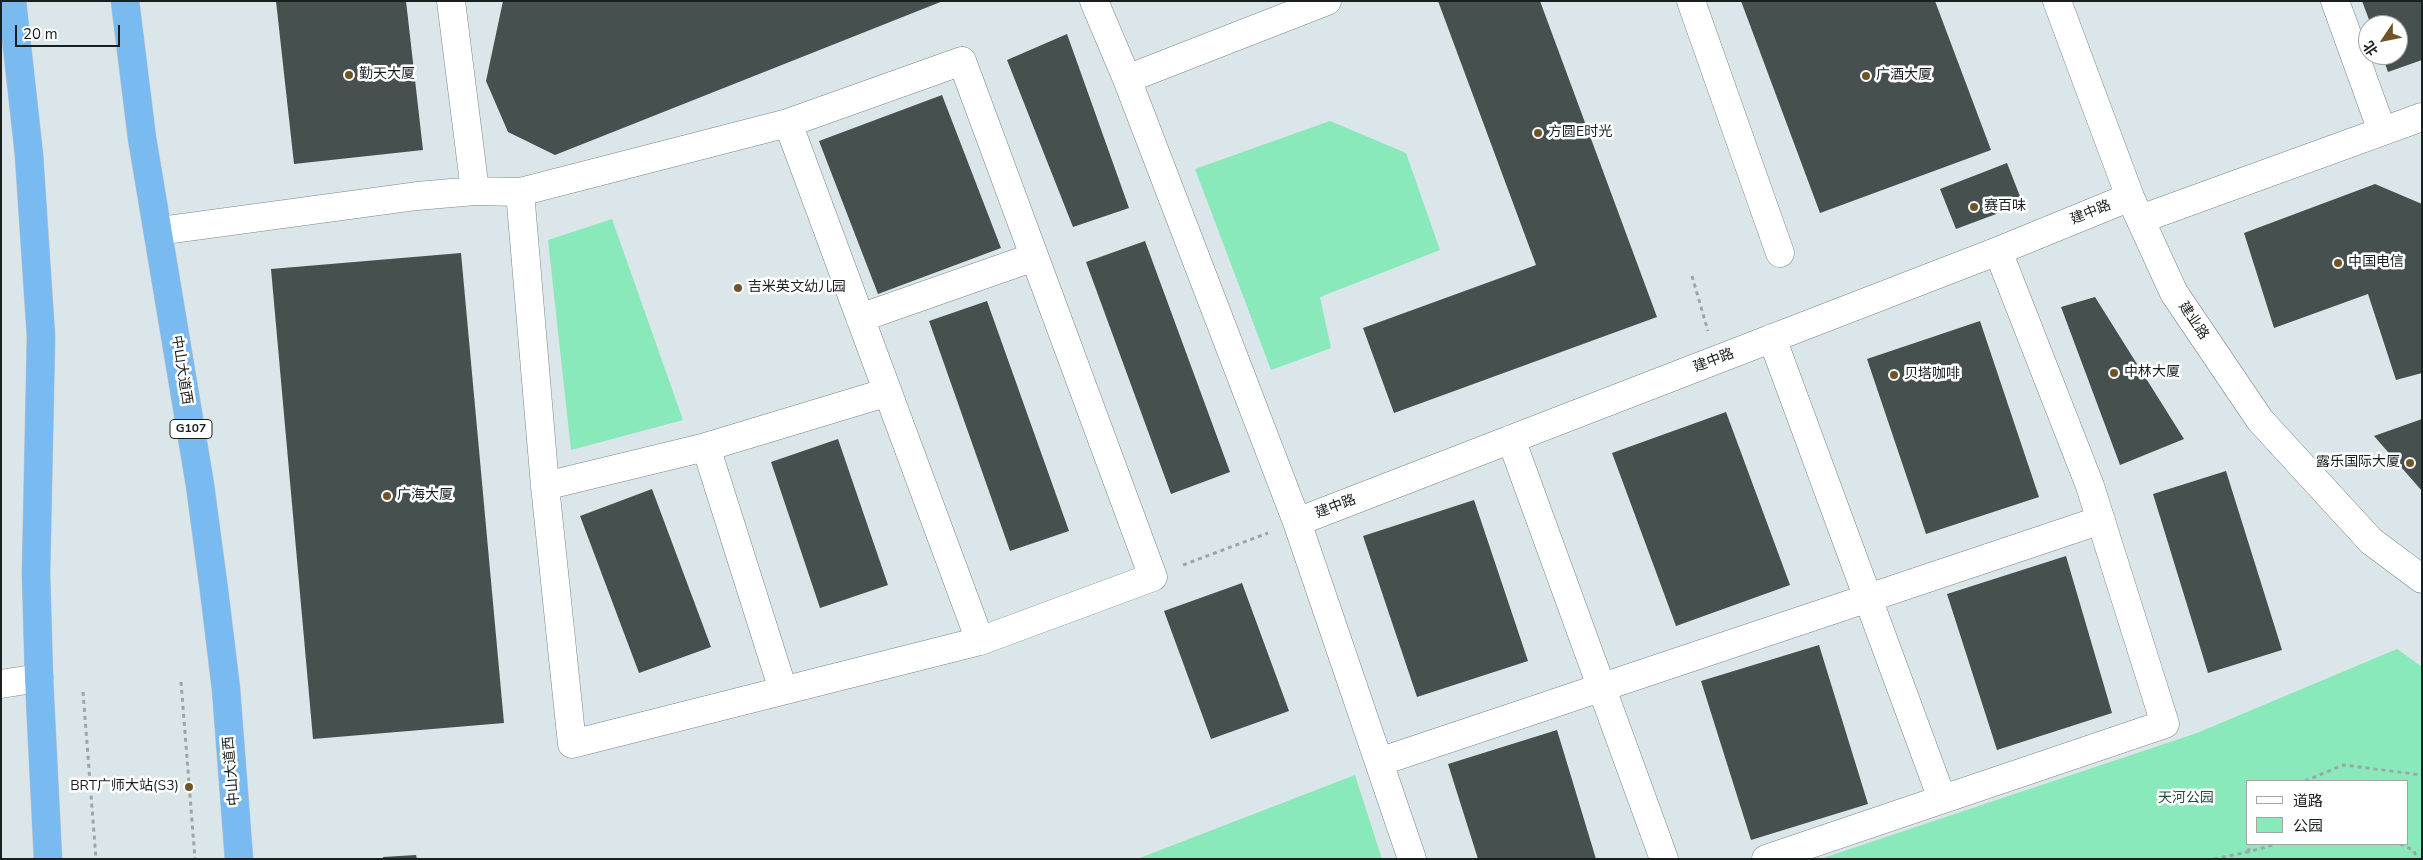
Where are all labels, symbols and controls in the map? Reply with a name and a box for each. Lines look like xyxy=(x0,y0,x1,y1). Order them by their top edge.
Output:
scale bar xyxy=(18,15,122,47)
north arrow xyxy=(2358,15,2408,65)
text: 20 m xyxy=(23,24,58,44)
text: 北 xyxy=(2359,37,2383,59)
place label: 勤天大厦 xyxy=(359,67,415,83)
place label: 广酒大厦 xyxy=(1876,68,1932,84)
marker: 勤天大厦 xyxy=(343,69,355,81)
marker: 广酒大厦 xyxy=(1860,70,1872,82)
place label: 方圆E时光 xyxy=(1548,125,1612,141)
marker: 方圆E时光 xyxy=(1532,127,1544,139)
street label: 建中路 xyxy=(2068,197,2114,229)
place label: 赛百味 xyxy=(1984,199,2026,215)
marker: 赛百味 xyxy=(1968,201,1980,213)
place label: 中国电信 xyxy=(2348,255,2404,271)
marker: 中国电信 xyxy=(2332,257,2344,269)
place label: 吉米英文幼儿园 xyxy=(748,280,846,296)
marker: 吉米英文幼儿园 xyxy=(732,282,744,294)
street label: 建业路 xyxy=(2174,299,2212,343)
street label: 中山大道西 xyxy=(167,334,195,406)
street label: 建中路 xyxy=(1691,346,1737,376)
place label: 中林大厦 xyxy=(2124,365,2180,381)
place label: 贝塔咖啡 xyxy=(1904,367,1960,383)
marker: 中林大厦 xyxy=(2108,367,2120,379)
marker: 贝塔咖啡 xyxy=(1888,369,1900,381)
road number: G107 xyxy=(170,419,212,438)
place label: 露乐国际大厦 xyxy=(2316,455,2400,471)
marker: 露乐国际大厦 xyxy=(2404,457,2416,469)
place label: 广海大厦 xyxy=(397,488,453,504)
marker: 广海大厦 xyxy=(381,490,393,502)
street label: 建中路 xyxy=(1313,492,1359,522)
street label: 中山大道西 xyxy=(221,735,243,807)
place label: BRT广师大站(S3) xyxy=(70,779,179,795)
legend xyxy=(2246,780,2408,845)
marker: BRT广师大站(S3) xyxy=(183,781,195,793)
park label: 天河公园 xyxy=(2158,791,2214,807)
text: 道路 xyxy=(2293,791,2323,811)
text: 公园 xyxy=(2293,816,2323,836)

